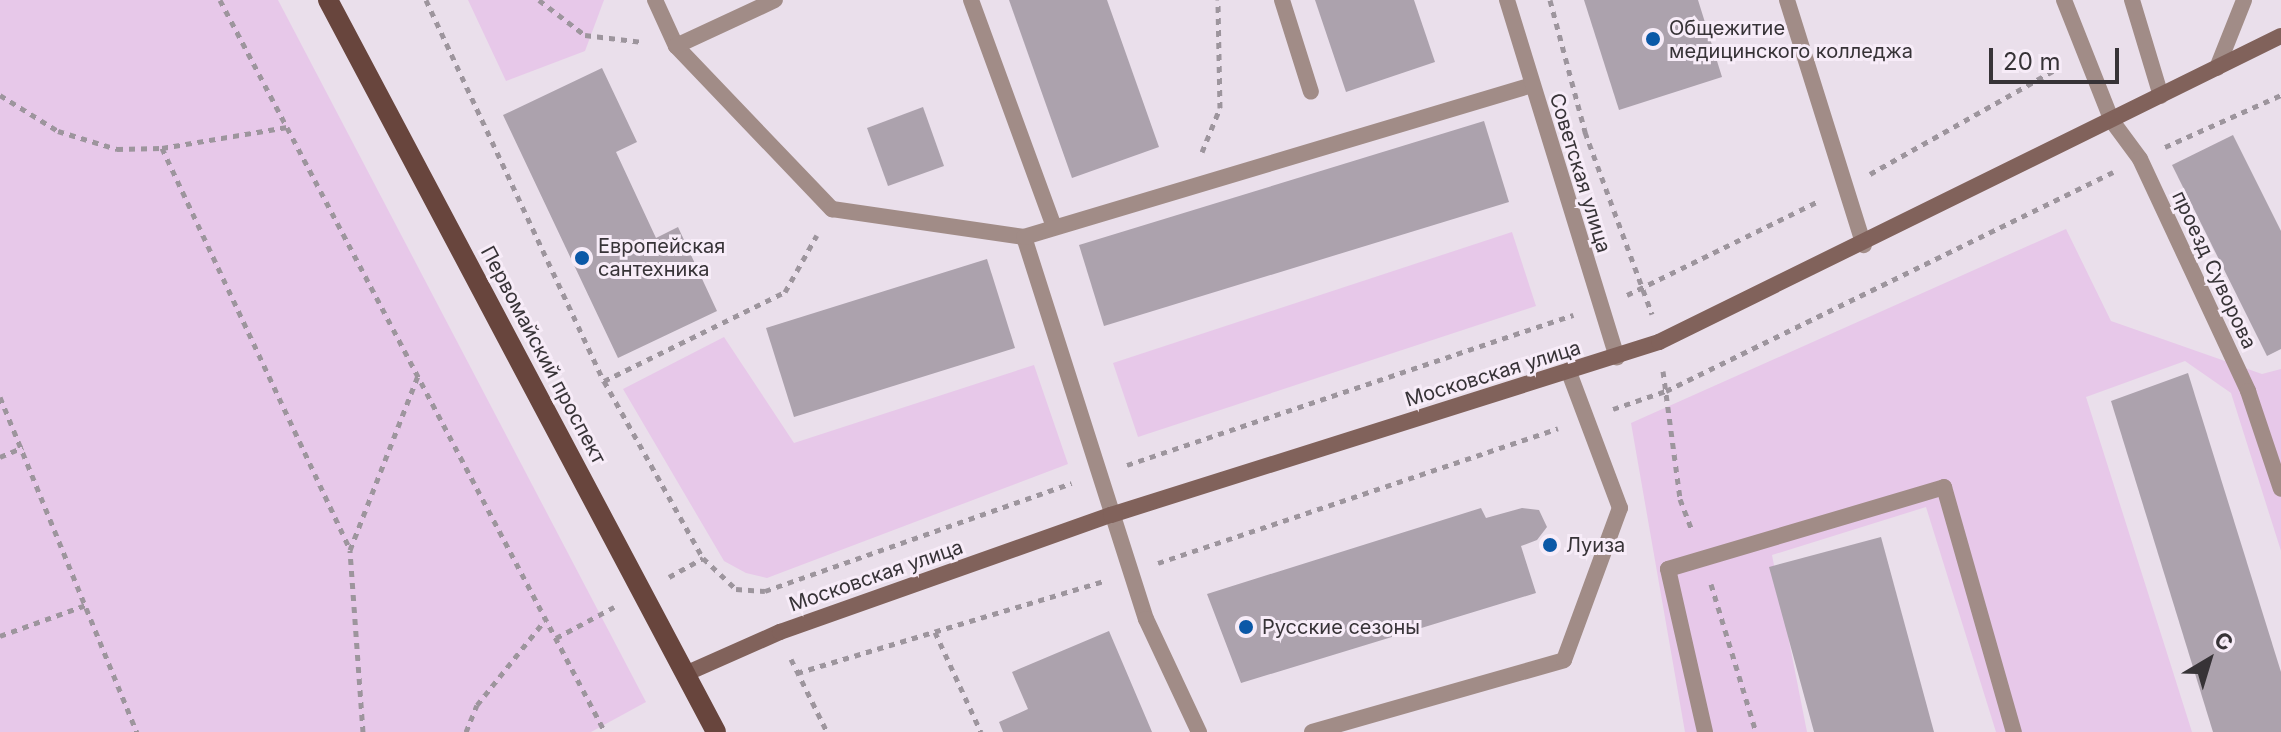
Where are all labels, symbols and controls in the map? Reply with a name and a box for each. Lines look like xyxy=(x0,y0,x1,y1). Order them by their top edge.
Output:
place label: Общежитие медицинского колледжа xyxy=(1669,16,1913,63)
marker: Общежитие медицинского колледжа xyxy=(1644,30,1662,48)
scale bar xyxy=(1993,32,2123,82)
text: 20 m xyxy=(2003,47,2061,76)
street label: Советская улица xyxy=(1544,90,1616,256)
street label: проезд Суворова xyxy=(2167,187,2261,353)
place label: Европейская сантехника xyxy=(598,234,725,281)
street label: Первомайский проспект xyxy=(475,242,611,468)
marker: Европейская сантехника xyxy=(573,249,591,267)
street label: Московская улица xyxy=(1402,336,1584,412)
place label: Луиза xyxy=(1566,533,1625,557)
street label: Московская улица xyxy=(786,535,966,617)
marker: Луиза xyxy=(1541,536,1559,554)
place label: Русские сезоны xyxy=(1262,615,1420,639)
marker: Русские сезоны xyxy=(1237,618,1255,636)
north arrow xyxy=(2169,620,2249,700)
text: С xyxy=(2209,626,2238,656)

